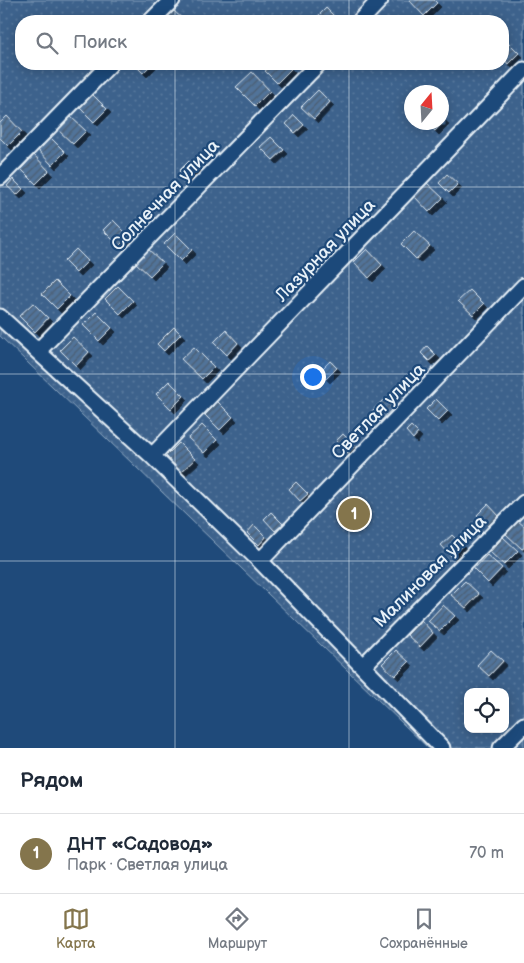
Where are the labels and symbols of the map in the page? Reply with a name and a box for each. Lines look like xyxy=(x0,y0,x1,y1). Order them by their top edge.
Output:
north arrow xyxy=(404,85,449,130)
street label: Солнечная улица xyxy=(107,135,224,255)
street label: Лазурная улица xyxy=(270,194,380,307)
street label: Светлая улица xyxy=(327,359,430,464)
your location xyxy=(300,364,326,390)
pin: 1 xyxy=(338,495,370,533)
street label: Малиновая улица xyxy=(370,511,491,632)

